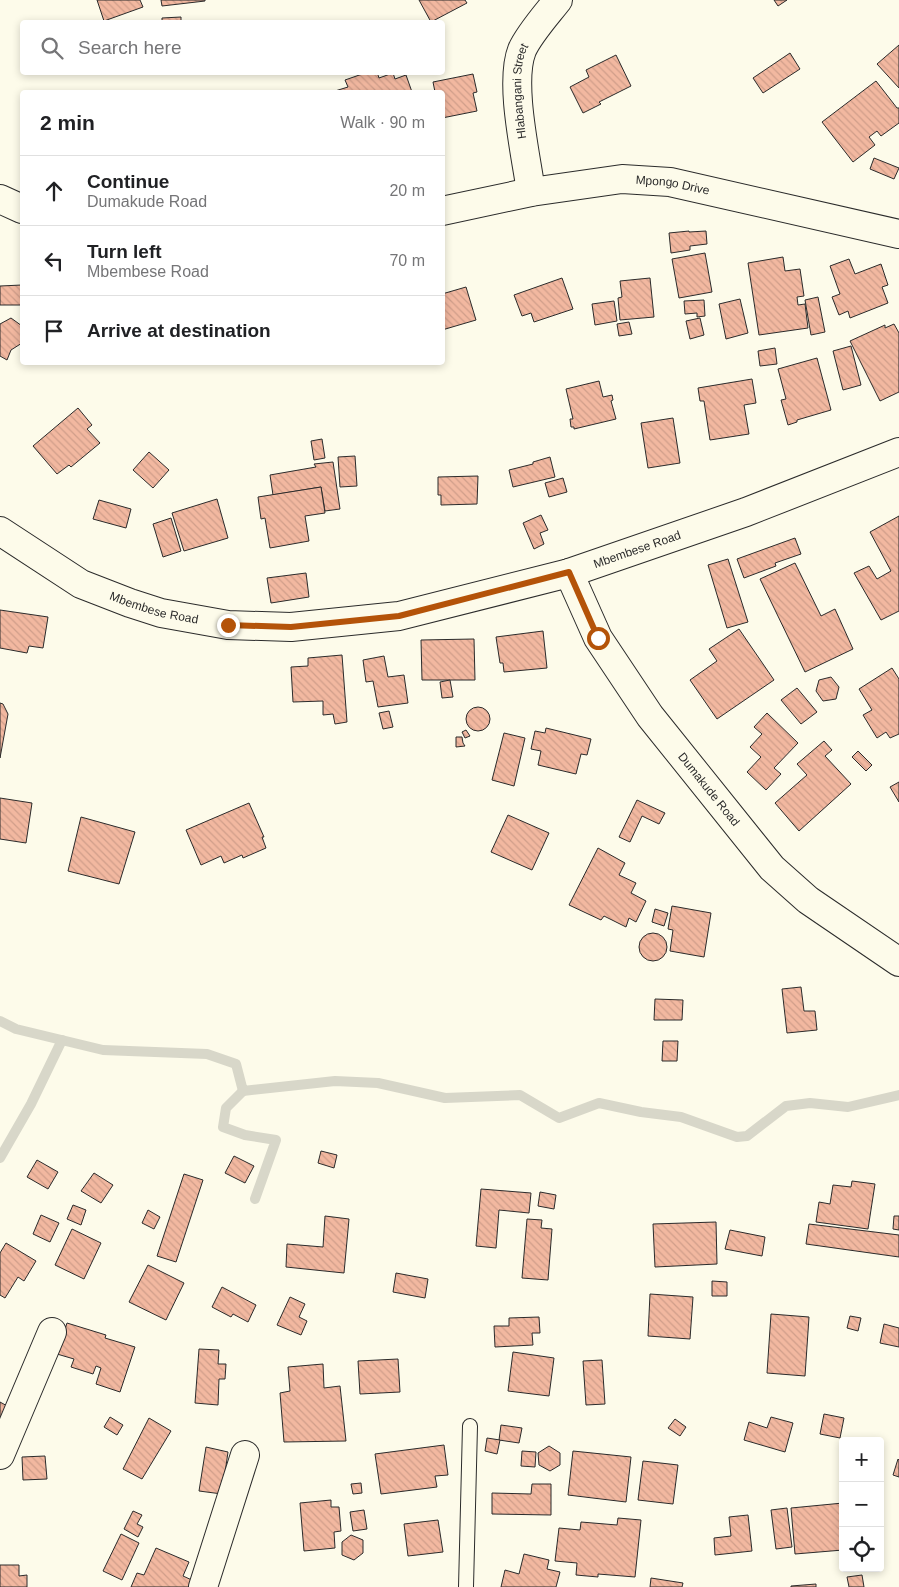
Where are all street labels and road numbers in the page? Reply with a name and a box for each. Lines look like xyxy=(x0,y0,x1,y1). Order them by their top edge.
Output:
street label: Hlabangani Street xyxy=(510,40,531,140)
street label: Mpongo Drive xyxy=(635,173,711,198)
street label: Mbembese Road xyxy=(592,528,683,571)
street label: Mbembese Road xyxy=(108,589,199,627)
street label: Dumakude Road xyxy=(675,750,743,829)

